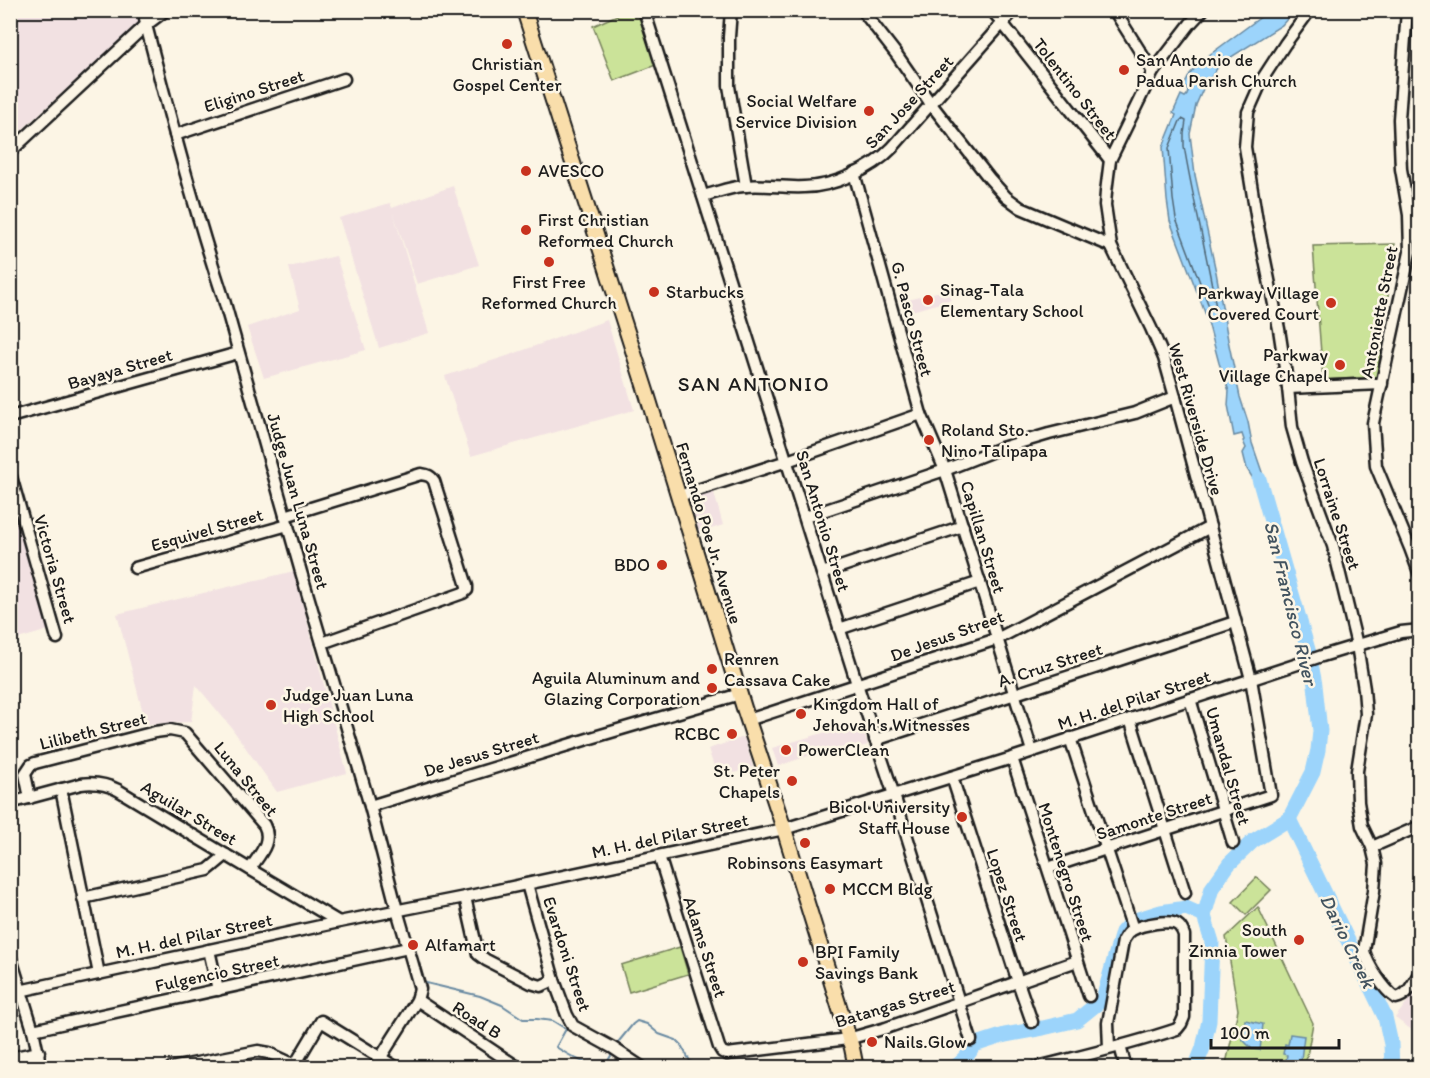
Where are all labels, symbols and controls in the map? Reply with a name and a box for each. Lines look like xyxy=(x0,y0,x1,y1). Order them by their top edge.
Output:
street label: Tolentino Street xyxy=(1028,34,1122,145)
marker: Christian Gospel Center xyxy=(500,37,514,51)
place label: San Antonio de Padua Parish Church xyxy=(1136,49,1297,92)
street label: San Jose Street xyxy=(860,51,958,153)
place label: Christian Gospel Center xyxy=(452,53,562,96)
marker: San Antonio de Padua Parish Church xyxy=(1117,63,1131,77)
street label: Eligino Street xyxy=(201,64,307,118)
place label: Social Welfare Service Division xyxy=(736,90,857,133)
marker: Social Welfare Service Division xyxy=(862,104,876,118)
place label: AVESCO xyxy=(538,160,604,182)
marker: AVESCO xyxy=(519,164,533,178)
place label: First Christian Reformed Church xyxy=(538,209,673,252)
marker: First Christian Reformed Church xyxy=(519,223,533,237)
street label: Antoniette Street xyxy=(1355,244,1403,380)
marker: First Free Reformed Church xyxy=(542,255,556,269)
street label: G. Pasco Street xyxy=(886,259,938,379)
place label: First Free Reformed Church xyxy=(481,271,617,314)
place label: Sinag-Tala Elementary School xyxy=(940,279,1084,322)
place label: Starbucks xyxy=(666,281,744,303)
place label: Parkway Village Covered Court xyxy=(1197,282,1319,325)
marker: Starbucks xyxy=(647,285,661,299)
marker: Sinag-Tala Elementary School xyxy=(921,293,935,307)
marker: Parkway Village Covered Court xyxy=(1324,296,1338,310)
street label: West Riverside Drive xyxy=(1164,340,1228,498)
street label: Bayaya Street xyxy=(65,343,175,394)
place label: Parkway Village Chapel xyxy=(1219,344,1329,387)
marker: Parkway Village Chapel xyxy=(1333,358,1347,372)
district label: SAN ANTONIO xyxy=(678,371,830,396)
street label: Judge Juan Luna Street xyxy=(262,410,334,592)
place label: Roland Sto. Nino Talipapa xyxy=(941,419,1048,462)
marker: Roland Sto. Nino Talipapa xyxy=(922,433,936,447)
street label: Fernando Poe Jr. Avenue xyxy=(671,440,747,626)
street label: San Antonio Street xyxy=(791,448,855,595)
street label: Lorraine Street xyxy=(1309,455,1365,573)
street label: Capillan Street xyxy=(955,478,1011,596)
street label: Esquivel Street xyxy=(148,503,266,557)
street label: Victoria Street xyxy=(29,512,81,626)
water label: San Francisco River xyxy=(1259,519,1324,690)
place label: BDO xyxy=(614,554,650,576)
marker: BDO xyxy=(655,558,669,572)
street label: De Jesus Street xyxy=(887,605,1007,667)
street label: A. Cruz Street xyxy=(995,638,1105,692)
place label: Renren Cassava Cake xyxy=(724,648,830,691)
marker: Renren Cassava Cake xyxy=(705,662,719,676)
street label: M. H. del Pilar Street xyxy=(1055,665,1213,735)
place label: Aguila Aluminum and Glazing Corporation xyxy=(532,667,700,710)
marker: Aguila Aluminum and Glazing Corporation xyxy=(705,681,719,695)
place label: Judge Juan Luna High School xyxy=(283,684,414,727)
place label: Kingdom Hall of Jehovah's Witnesses xyxy=(813,693,970,736)
marker: Judge Juan Luna High School xyxy=(264,698,278,712)
street label: Umandal Street xyxy=(1201,704,1255,828)
street label: Lilibeth Street xyxy=(37,707,149,755)
marker: Kingdom Hall of Jehovah's Witnesses xyxy=(794,707,808,721)
place label: RCBC xyxy=(674,723,720,745)
street label: De Jesus Street xyxy=(421,726,542,782)
marker: RCBC xyxy=(725,727,739,741)
street label: Luna Street xyxy=(209,737,283,821)
place label: PowerClean xyxy=(798,739,889,761)
marker: PowerClean xyxy=(779,743,793,757)
place label: St. Peter Chapels xyxy=(713,760,781,803)
marker: St. Peter Chapels xyxy=(785,774,799,788)
street label: Aguilar Street xyxy=(137,776,241,850)
street label: Samonte Street xyxy=(1093,787,1215,845)
place label: Bicol University Staff House xyxy=(829,796,951,839)
street label: Montenegro Street xyxy=(1033,800,1099,945)
street label: M. H. del Pilar Street xyxy=(590,809,751,863)
marker: Bicol University Staff House xyxy=(955,810,969,824)
marker: Robinsons Easymart xyxy=(798,836,812,850)
street label: Lopez Street xyxy=(982,846,1032,945)
place label: Robinsons Easymart xyxy=(727,852,883,874)
place label: MCCM Bldg xyxy=(842,878,934,900)
marker: MCCM Bldg xyxy=(823,882,837,896)
water label: Dario Creek xyxy=(1315,890,1382,993)
street label: Evardoni Street xyxy=(538,894,596,1015)
street label: Adams Street xyxy=(678,894,732,1001)
street label: M. H. del Pilar Street xyxy=(114,909,275,963)
place label: South Zinnia Tower xyxy=(1189,919,1288,962)
marker: South Zinnia Tower xyxy=(1292,933,1306,947)
place label: Alfamart xyxy=(425,934,496,956)
marker: Alfamart xyxy=(406,938,420,952)
place label: BPI Family Savings Bank xyxy=(815,941,919,984)
street label: Fulgencio Street xyxy=(153,949,281,997)
marker: BPI Family Savings Bank xyxy=(796,955,810,969)
street label: Batangas Street xyxy=(832,975,958,1033)
street label: Road B xyxy=(448,996,506,1044)
scale bar xyxy=(1211,1012,1338,1050)
text: 100 m xyxy=(1220,1022,1270,1044)
place label: Nails.Glow xyxy=(884,1031,967,1053)
marker: Nails.Glow xyxy=(865,1035,879,1049)

